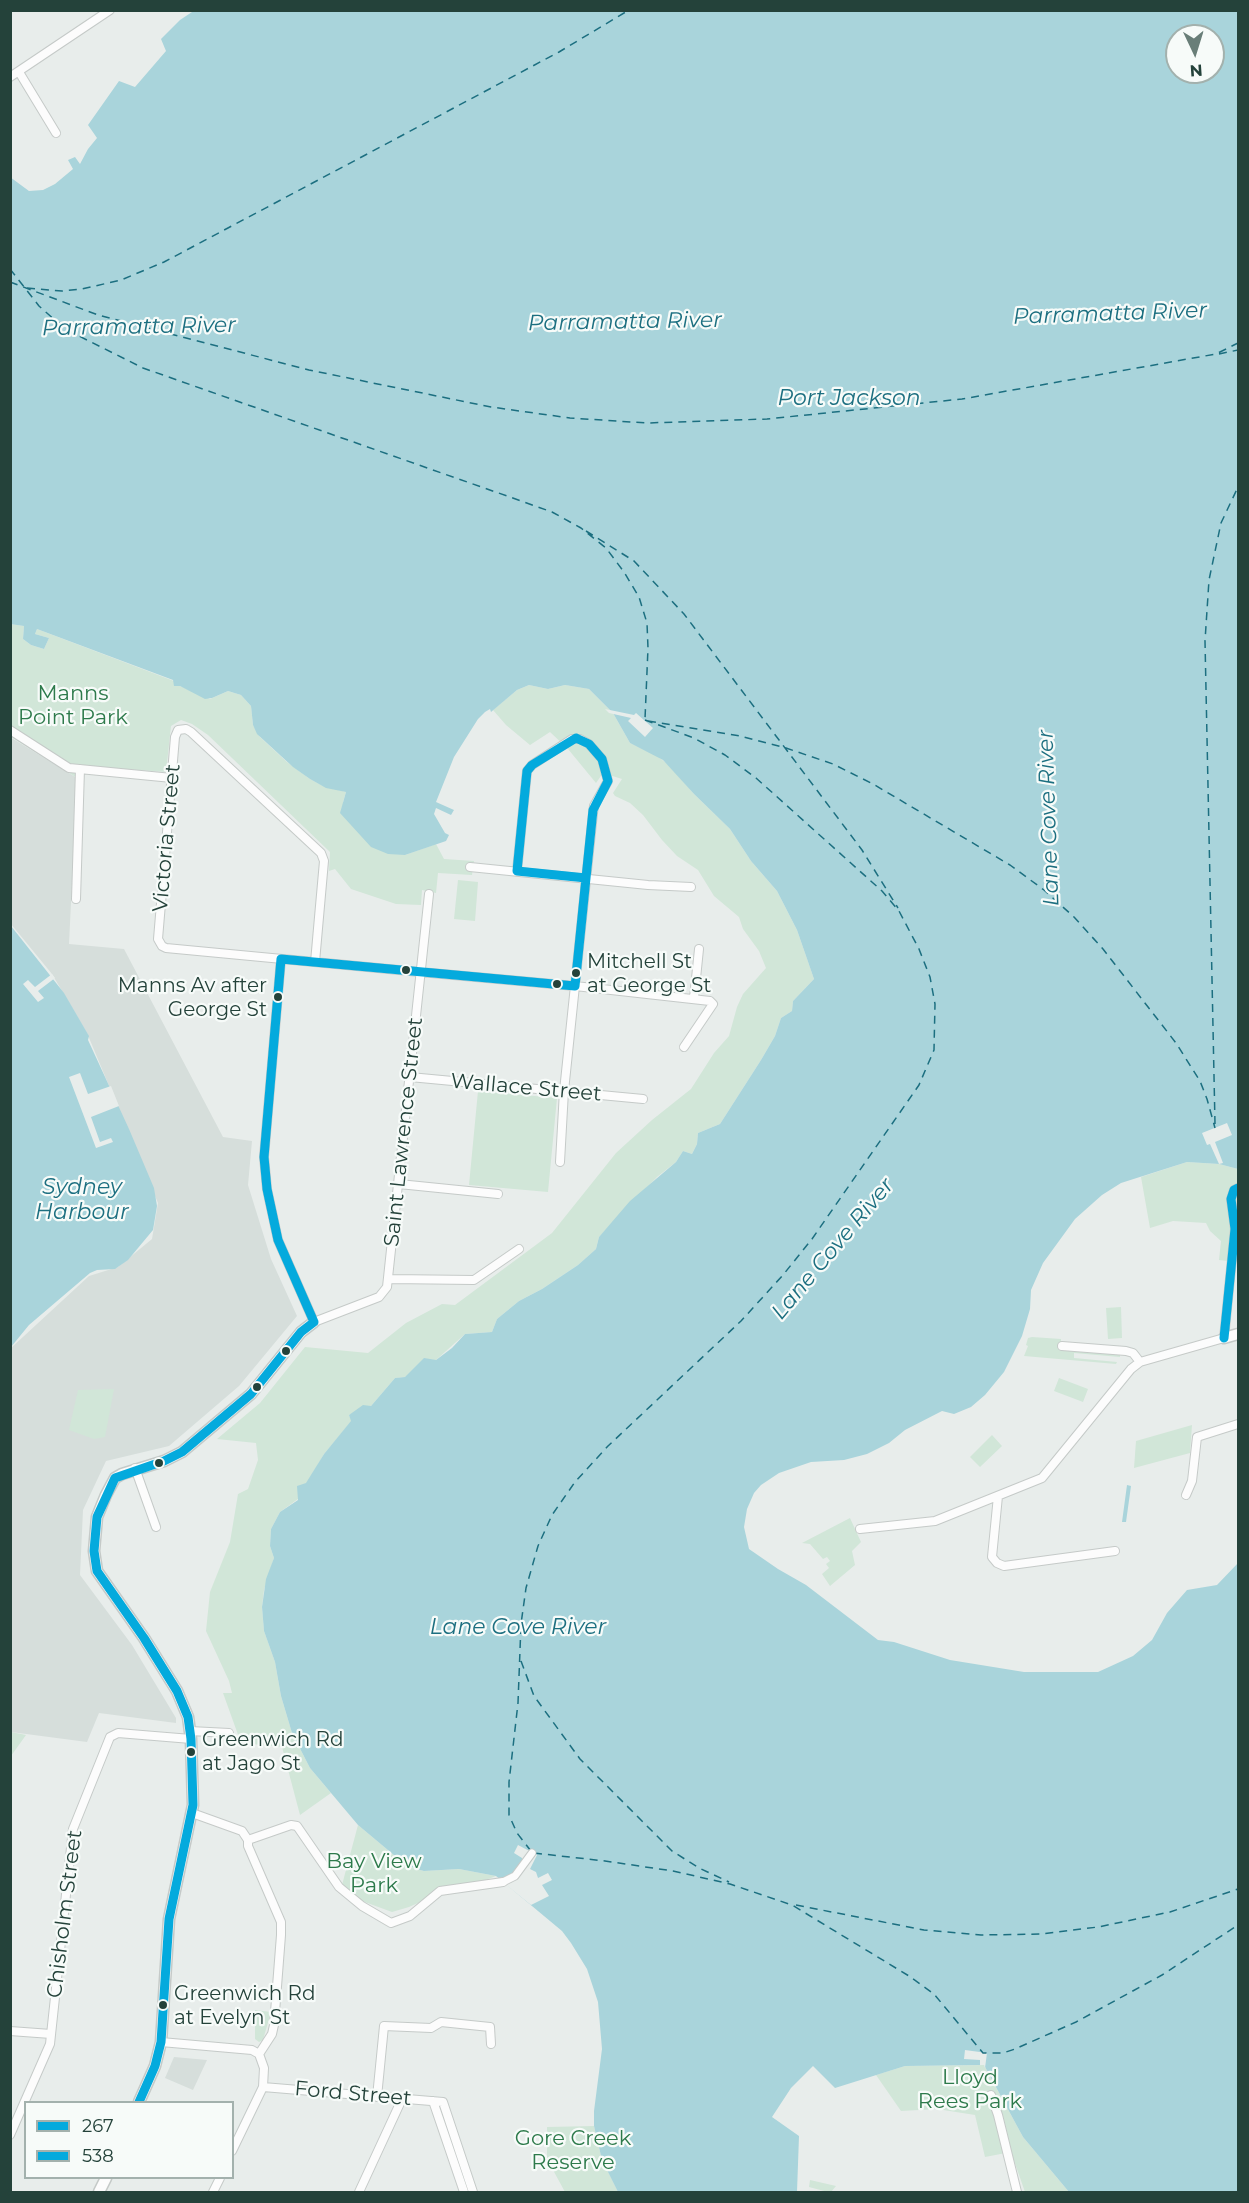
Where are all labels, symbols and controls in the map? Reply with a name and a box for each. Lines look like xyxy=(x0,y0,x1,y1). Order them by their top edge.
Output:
north arrow xyxy=(1165,24,1225,84)
text: N xyxy=(1189,61,1203,80)
water label: Parramatta River xyxy=(1013,297,1207,331)
water label: Parramatta River xyxy=(528,307,722,337)
water label: Parramatta River xyxy=(42,312,236,342)
water label: Port Jackson xyxy=(777,386,921,412)
park label: Manns Point Park xyxy=(18,681,128,731)
water label: Lane Cove River xyxy=(1033,729,1065,907)
street label: Victoria Street xyxy=(148,763,186,913)
place label: Mitchell St at George St xyxy=(587,950,711,997)
unlabelled marker xyxy=(400,964,412,976)
marker: Mitchell St at George St xyxy=(570,967,582,979)
place label: Manns Av after George St xyxy=(118,974,267,1021)
unlabelled marker xyxy=(551,978,563,990)
marker: Manns Av after George St xyxy=(272,991,284,1003)
street label: Saint Lawrence Street xyxy=(379,1016,429,1248)
street label: Wallace Street xyxy=(449,1069,603,1107)
water label: Lane Cove River xyxy=(766,1173,900,1325)
water label: Sydney Harbour xyxy=(35,1175,129,1226)
unlabelled marker xyxy=(280,1345,292,1357)
unlabelled marker xyxy=(251,1381,263,1393)
unlabelled marker xyxy=(153,1457,165,1469)
water label: Lane Cove River xyxy=(430,1615,606,1641)
place label: Greenwich Rd at Jago St xyxy=(202,1728,344,1775)
marker: Greenwich Rd at Jago St xyxy=(185,1746,197,1758)
street label: Chisholm Street xyxy=(42,1828,88,2000)
park label: Bay View Park xyxy=(326,1849,422,1899)
place label: Greenwich Rd at Evelyn St xyxy=(174,1982,316,2029)
marker: Greenwich Rd at Evelyn St xyxy=(157,1999,169,2011)
park label: Lloyd Rees Park xyxy=(918,2065,1022,2115)
street label: Ford Street xyxy=(293,2076,413,2112)
legend xyxy=(24,2101,234,2179)
text: 267 xyxy=(82,2115,114,2137)
park label: Gore Creek Reserve xyxy=(515,2126,631,2176)
text: 538 xyxy=(82,2145,114,2167)

